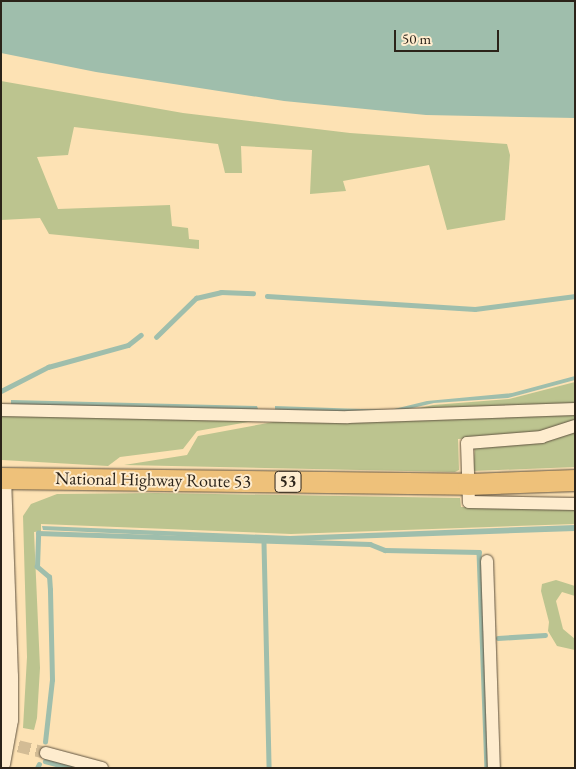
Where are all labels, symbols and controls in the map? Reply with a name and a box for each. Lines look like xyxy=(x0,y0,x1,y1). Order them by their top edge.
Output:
scale bar xyxy=(396,20,501,52)
text: 50 m xyxy=(402,29,431,48)
street label: National Highway Route 53 xyxy=(55,467,251,493)
road number: 53 xyxy=(274,468,302,496)

